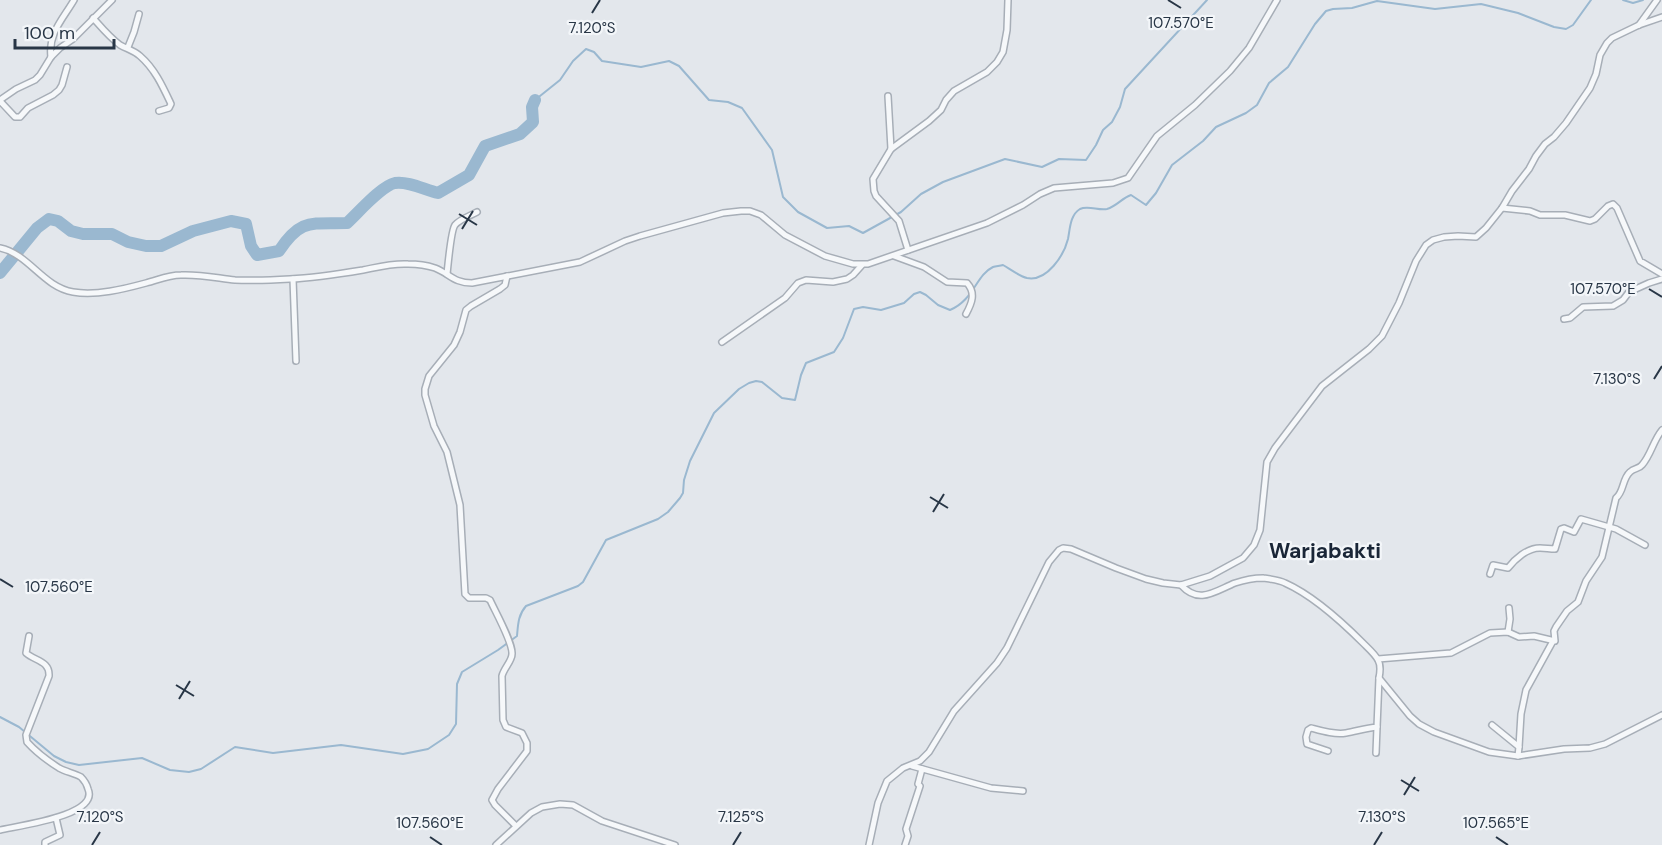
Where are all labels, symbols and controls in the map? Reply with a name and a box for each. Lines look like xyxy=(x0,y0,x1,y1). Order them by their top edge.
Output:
scale bar xyxy=(15,12,114,50)
text: 107.570°E xyxy=(1148,13,1214,33)
text: 7.120°S xyxy=(568,18,616,38)
text: 100 m xyxy=(24,21,75,45)
text: 107.570°E xyxy=(1570,279,1636,299)
text: 7.130°S xyxy=(1593,369,1641,389)
district label: Warjabakti xyxy=(1269,537,1381,565)
text: 107.560°E xyxy=(25,577,93,597)
text: 7.120°S xyxy=(76,807,124,827)
text: 7.125°S xyxy=(718,807,764,827)
text: 7.130°S xyxy=(1358,807,1406,827)
text: 107.560°E xyxy=(396,813,464,833)
text: 107.565°E xyxy=(1463,813,1529,833)

